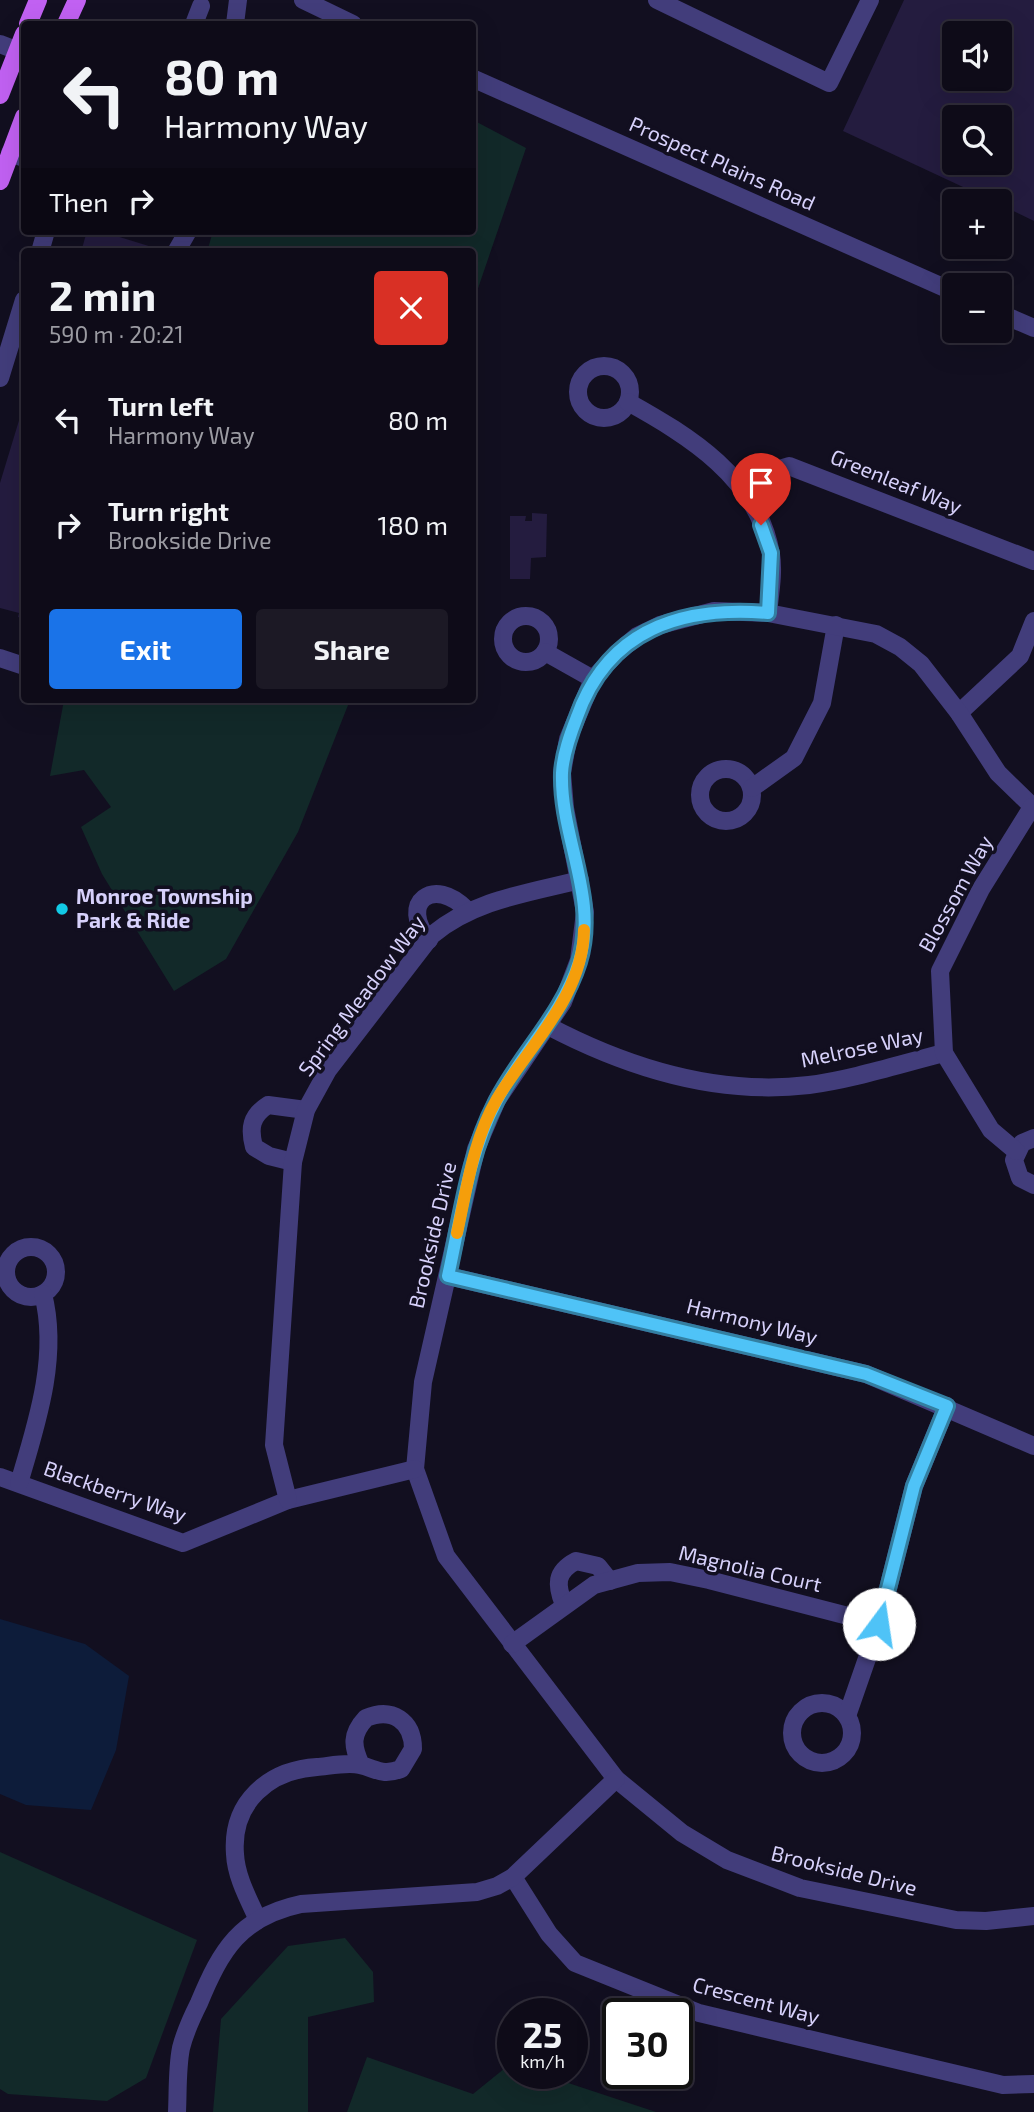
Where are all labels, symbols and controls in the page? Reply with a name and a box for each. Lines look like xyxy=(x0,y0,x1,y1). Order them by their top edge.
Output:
map controls xyxy=(942,21,1012,343)
button: sound xyxy=(942,21,1012,91)
text: 80 m xyxy=(164,46,279,105)
icon: left xyxy=(49,49,140,140)
button: search xyxy=(942,105,1012,175)
text: Harmony Way xyxy=(164,106,368,144)
street label: Prospect Plains Road xyxy=(626,110,819,215)
icon: right xyxy=(122,182,160,220)
text: Then xyxy=(49,186,108,217)
button: + xyxy=(942,189,1012,259)
text: 2 min xyxy=(49,269,156,319)
button: close xyxy=(374,271,448,345)
button: − xyxy=(942,273,1012,343)
text: 590 m · 20:21 xyxy=(49,320,184,348)
text: Turn left xyxy=(108,390,214,421)
icon: left xyxy=(49,401,87,439)
text: 80 m xyxy=(388,404,448,435)
text: Harmony Way xyxy=(108,421,255,449)
street label: Greenleaf Way xyxy=(827,443,966,518)
pin xyxy=(731,453,791,525)
icon: arrive xyxy=(742,464,780,502)
text: Turn right xyxy=(108,495,229,526)
icon: right xyxy=(49,506,87,544)
text: 180 m xyxy=(378,509,448,540)
text: Brookside Drive xyxy=(108,526,272,554)
button: Exit xyxy=(49,609,242,689)
button: Share xyxy=(256,609,448,689)
street label: Blossom Way xyxy=(912,831,997,956)
place label: Monroe Township Park & Ride xyxy=(76,883,253,932)
marker: Monroe Township Park & Ride xyxy=(54,901,70,917)
street label: Spring Meadow Way xyxy=(292,910,429,1080)
street label: Melrose Way xyxy=(798,1021,925,1072)
street label: Brookside Drive xyxy=(403,1159,461,1310)
street label: Harmony Way xyxy=(684,1292,820,1349)
street label: Blackberry Way xyxy=(41,1454,190,1527)
street label: Magnolia Court xyxy=(677,1539,824,1596)
position arrow xyxy=(842,1587,916,1661)
street label: Brookside Drive xyxy=(769,1839,920,1900)
street label: Crescent Way xyxy=(690,1971,823,2028)
speed limit sign: 30 xyxy=(602,1998,693,2089)
text: 25 xyxy=(523,2013,562,2055)
text: km/h xyxy=(520,2050,565,2072)

